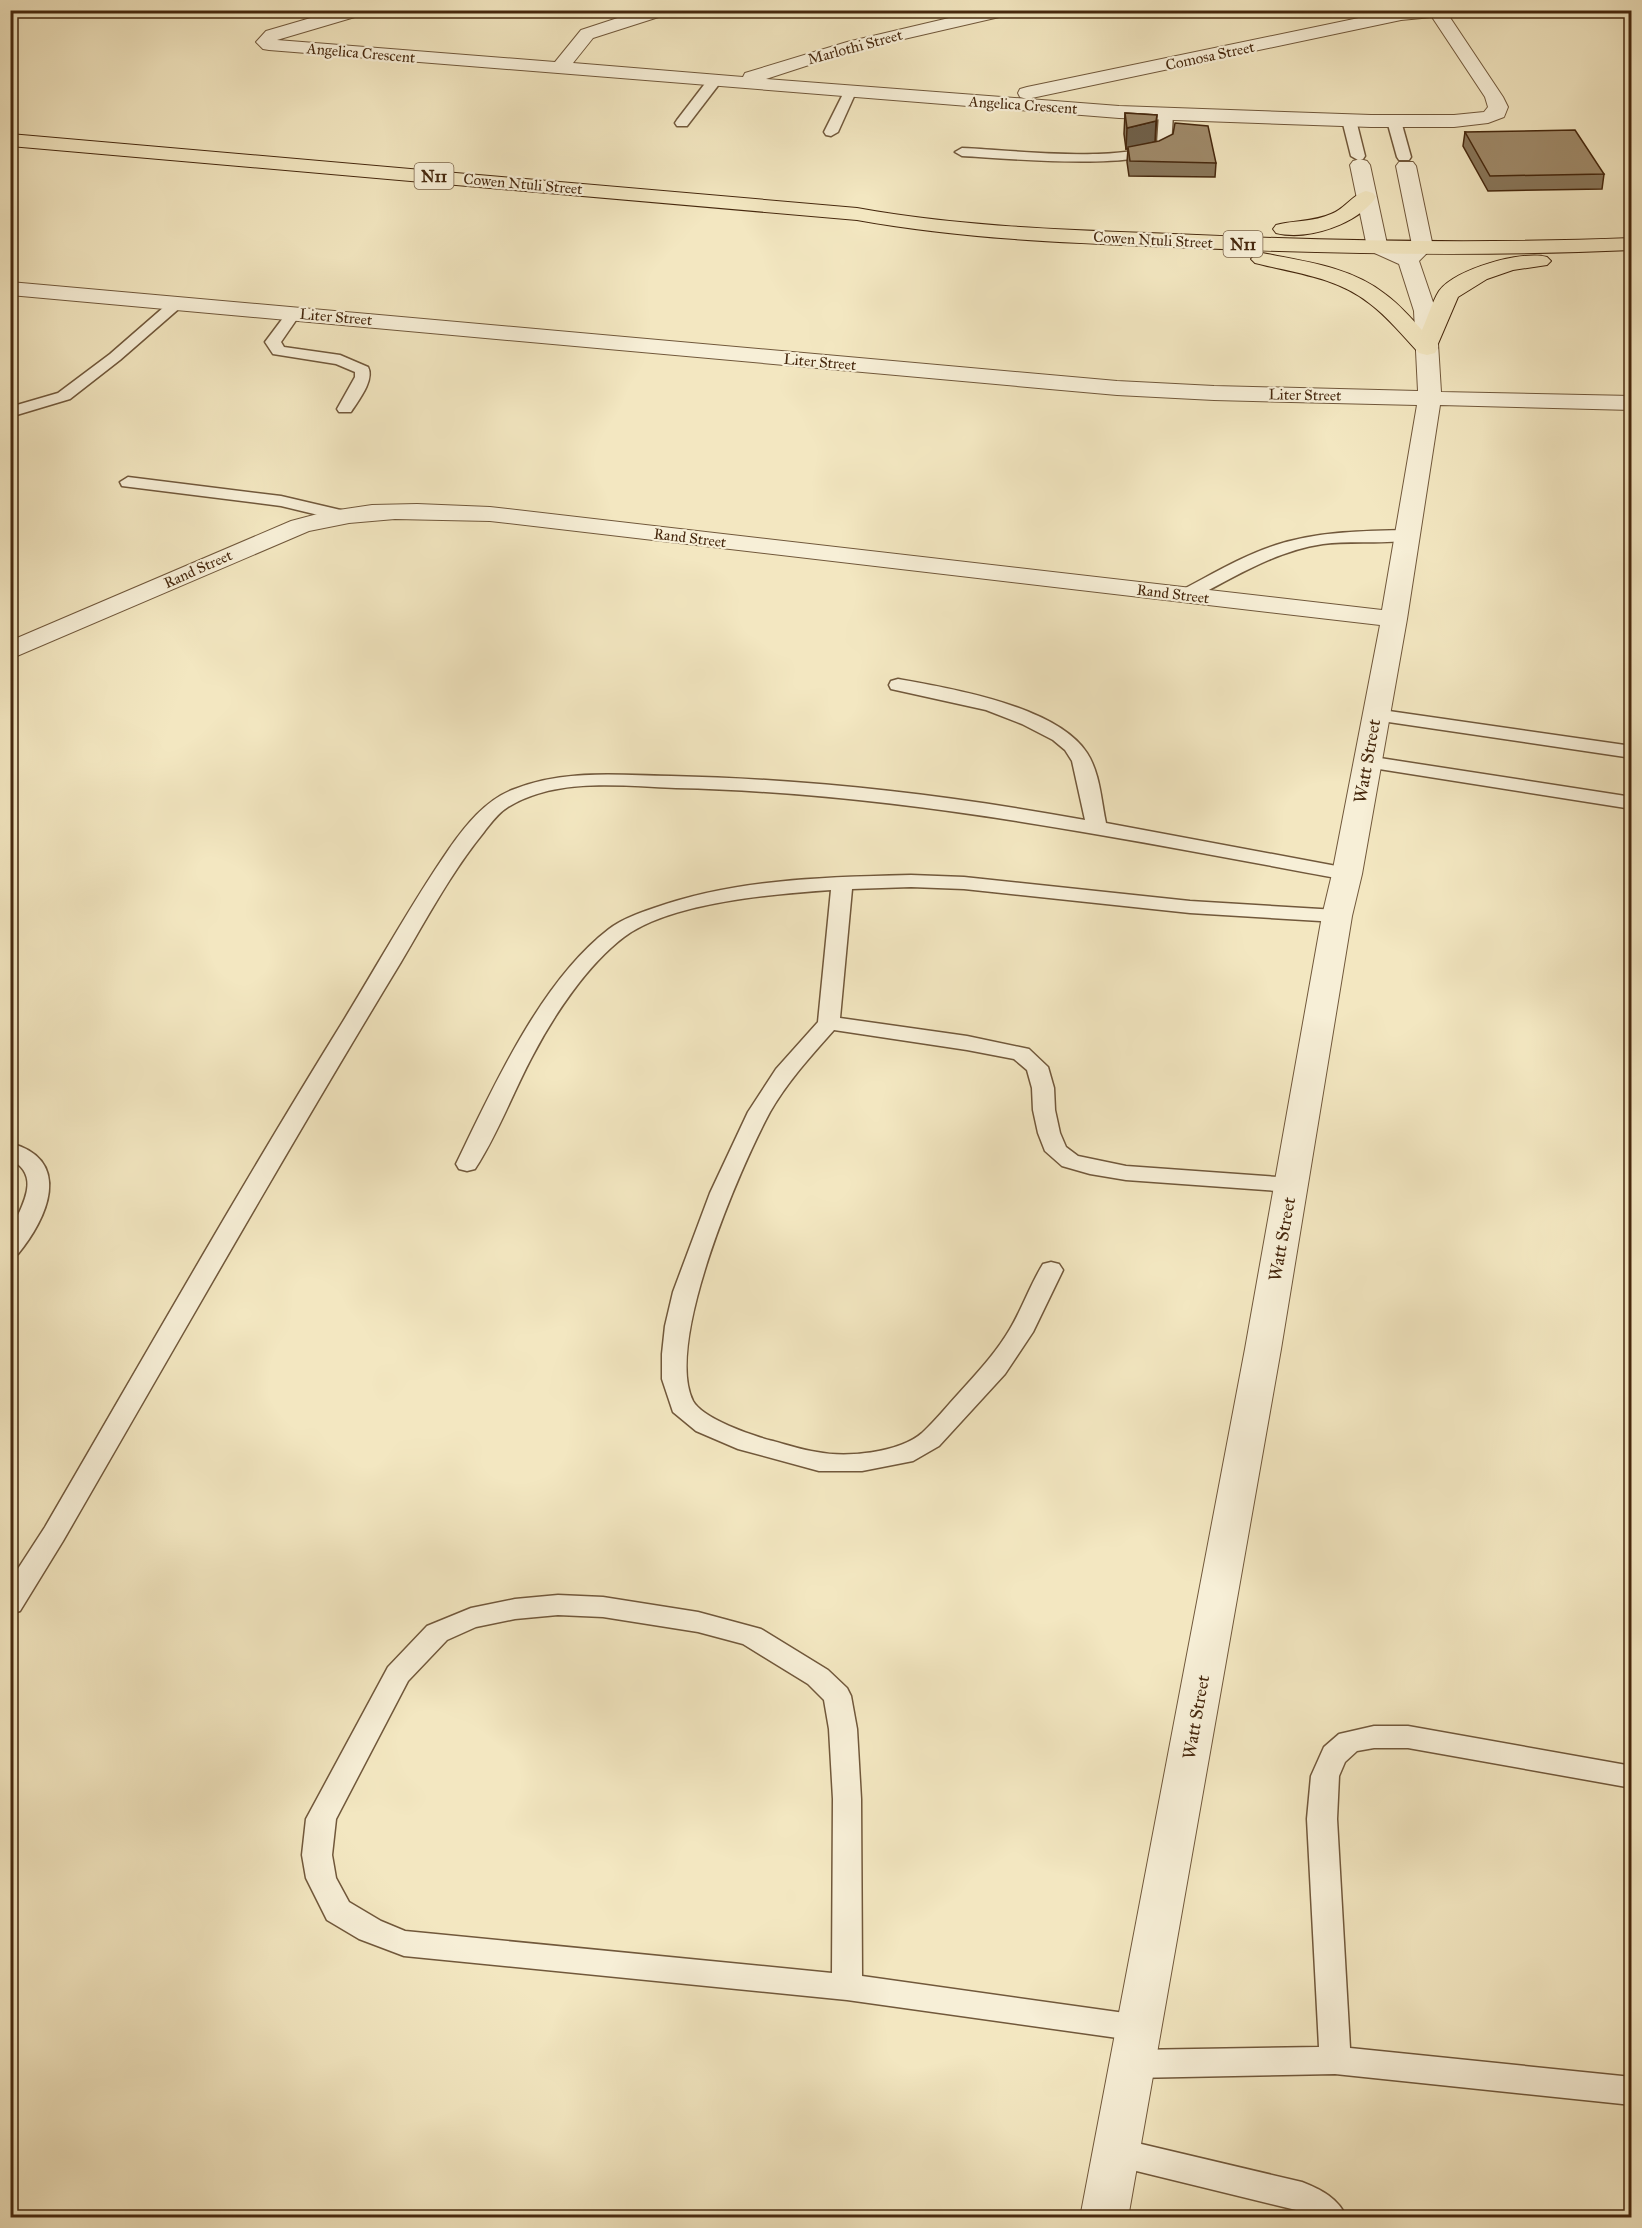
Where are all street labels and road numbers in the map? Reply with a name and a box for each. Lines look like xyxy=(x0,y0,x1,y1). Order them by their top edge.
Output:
street label: Marlothi Street xyxy=(806,26,905,68)
street label: Comosa Street xyxy=(1164,38,1257,74)
street label: Angelica Crescent xyxy=(305,39,417,67)
street label: Angelica Crescent xyxy=(967,92,1079,118)
road number: N11 xyxy=(414,163,454,189)
street label: Cowen Ntuli Street xyxy=(463,170,584,198)
street label: Cowen Ntuli Street xyxy=(1093,228,1214,252)
road number: N11 xyxy=(1224,231,1262,257)
street label: Liter Street xyxy=(299,305,374,329)
street label: Liter Street xyxy=(783,350,858,374)
street label: Liter Street xyxy=(1268,385,1342,405)
street label: Rand Street xyxy=(653,525,728,551)
street label: Rand Street xyxy=(161,546,236,592)
street label: Rand Street xyxy=(1136,581,1211,607)
street label: Watt Street xyxy=(1349,717,1385,805)
street label: Watt Street xyxy=(1264,1195,1300,1283)
street label: Watt Street xyxy=(1178,1673,1214,1761)

